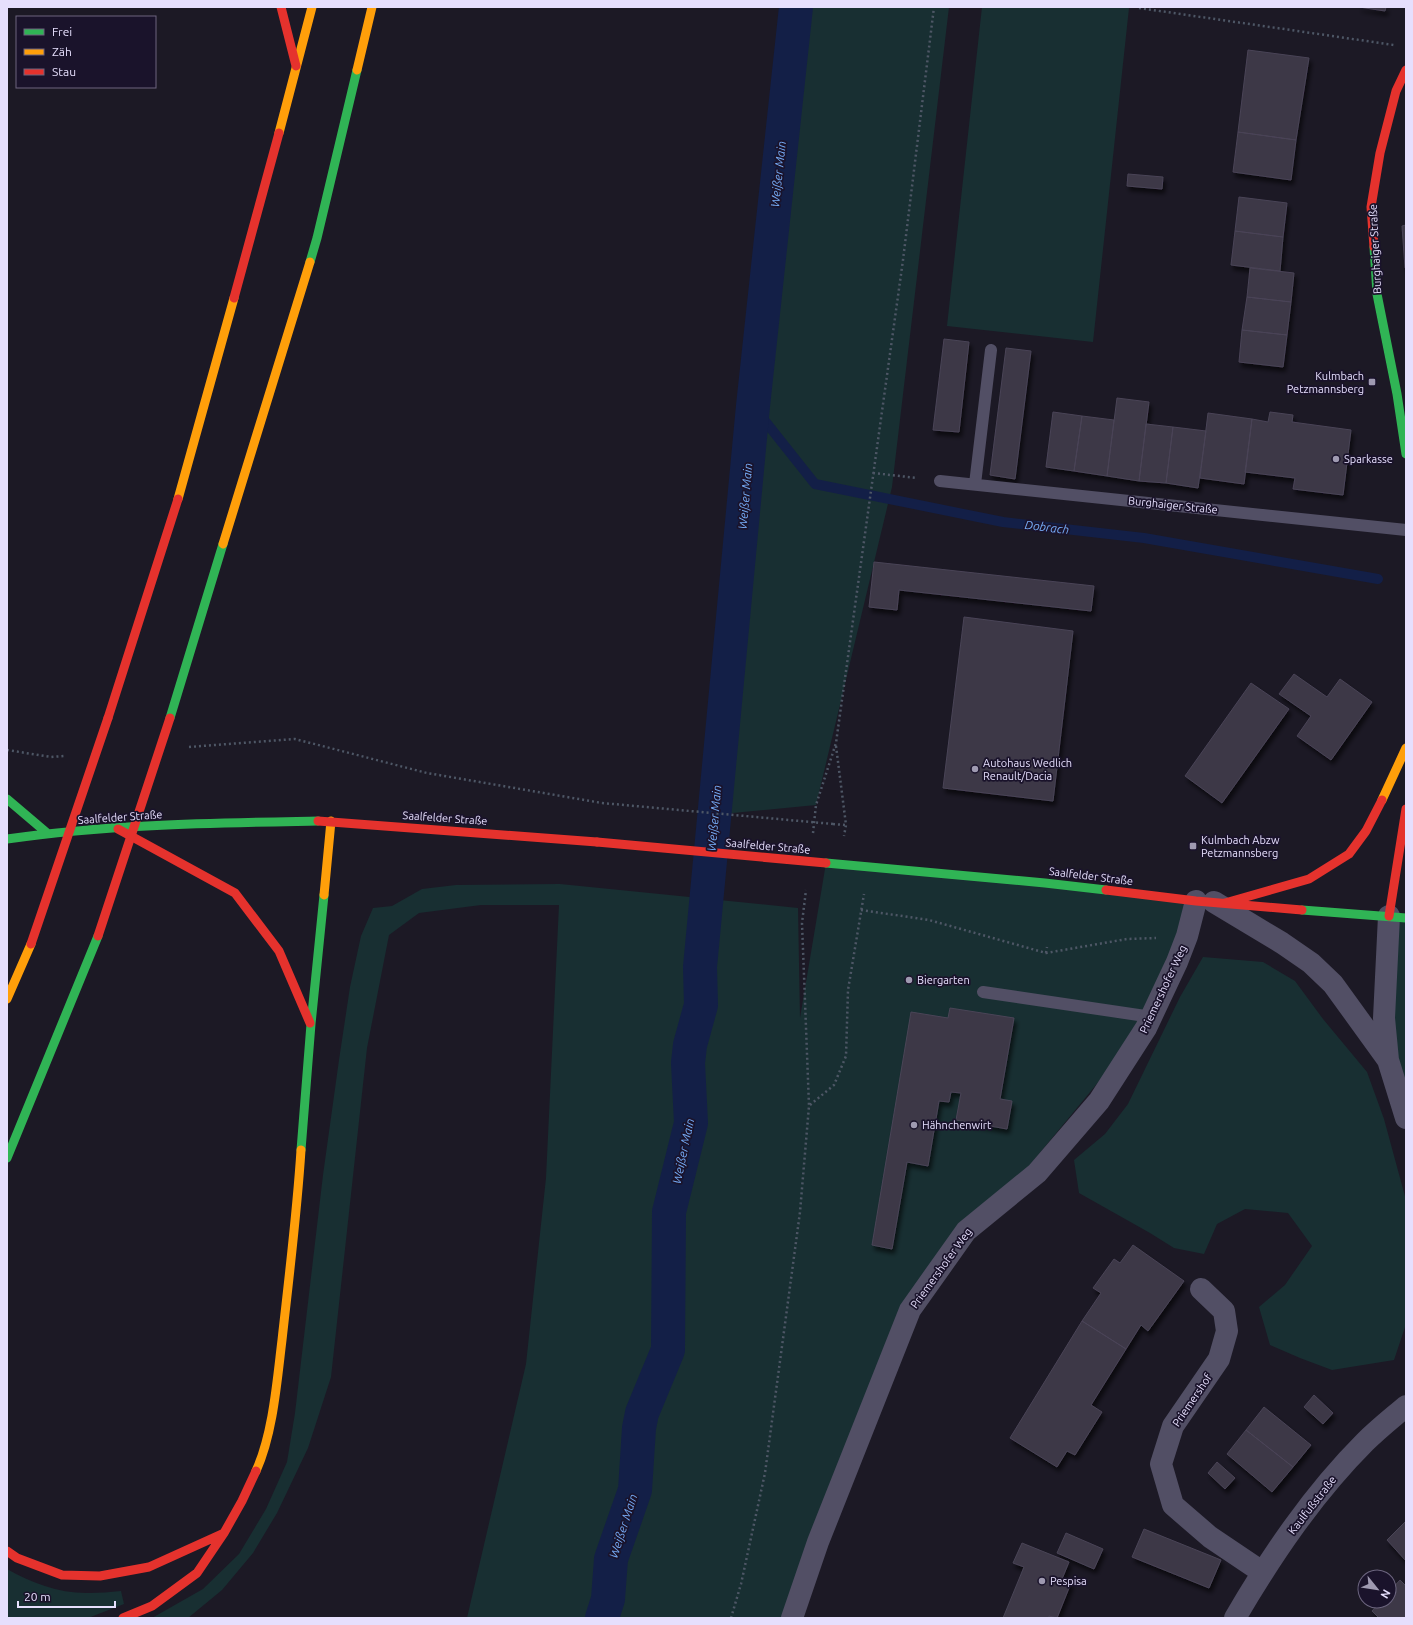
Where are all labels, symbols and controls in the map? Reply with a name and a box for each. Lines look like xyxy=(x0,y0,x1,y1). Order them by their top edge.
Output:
legend xyxy=(16,16,156,88)
text: Frei xyxy=(52,25,72,38)
text: Zäh xyxy=(52,45,72,58)
text: Stau xyxy=(52,65,76,78)
water label: Weißer Main xyxy=(768,140,788,208)
street label: Burghaiger Straße xyxy=(1367,204,1383,294)
place label: Kulmbach Petzmannsberg xyxy=(1287,370,1364,395)
marker: Kulmbach Petzmannsberg xyxy=(1367,377,1377,387)
place label: Sparkasse xyxy=(1344,453,1393,465)
marker: Sparkasse xyxy=(1331,454,1341,464)
water label: Weißer Main xyxy=(736,462,754,530)
street label: Burghaiger Straße xyxy=(1128,494,1218,516)
water label: Dobrach xyxy=(1024,518,1070,536)
place label: Autohaus Wedlich Renault/Dacia xyxy=(983,757,1072,782)
marker: Autohaus Wedlich Renault/Dacia xyxy=(970,764,980,774)
water label: Weißer Main xyxy=(705,784,723,852)
street label: Saalfelder Straße xyxy=(77,808,163,826)
street label: Saalfelder Straße xyxy=(402,809,488,827)
place label: Kulmbach Abzw Petzmannsberg xyxy=(1201,834,1280,859)
street label: Saalfelder Straße xyxy=(725,836,811,856)
marker: Kulmbach Abzw Petzmannsberg xyxy=(1188,841,1198,851)
street label: Saalfelder Straße xyxy=(1048,865,1134,887)
street label: Priemershofer Weg xyxy=(1137,943,1189,1035)
place label: Biergarten xyxy=(917,974,970,986)
marker: Biergarten xyxy=(904,975,914,985)
water label: Weißer Main xyxy=(670,1117,696,1185)
place label: Hähnchenwirt xyxy=(922,1119,992,1131)
marker: Hähnchenwirt xyxy=(909,1120,919,1130)
street label: Priemershofer Weg xyxy=(908,1226,974,1310)
street label: Priemershof xyxy=(1170,1371,1214,1429)
street label: Kaulfußstraße xyxy=(1286,1474,1338,1536)
water label: Weißer Main xyxy=(607,1492,639,1560)
north arrow xyxy=(1357,1569,1397,1609)
place label: Pespisa xyxy=(1050,1575,1087,1587)
marker: Pespisa xyxy=(1037,1576,1047,1586)
scale bar xyxy=(18,1583,115,1609)
text: N xyxy=(1378,1587,1393,1601)
text: 20 m xyxy=(24,1590,51,1603)

